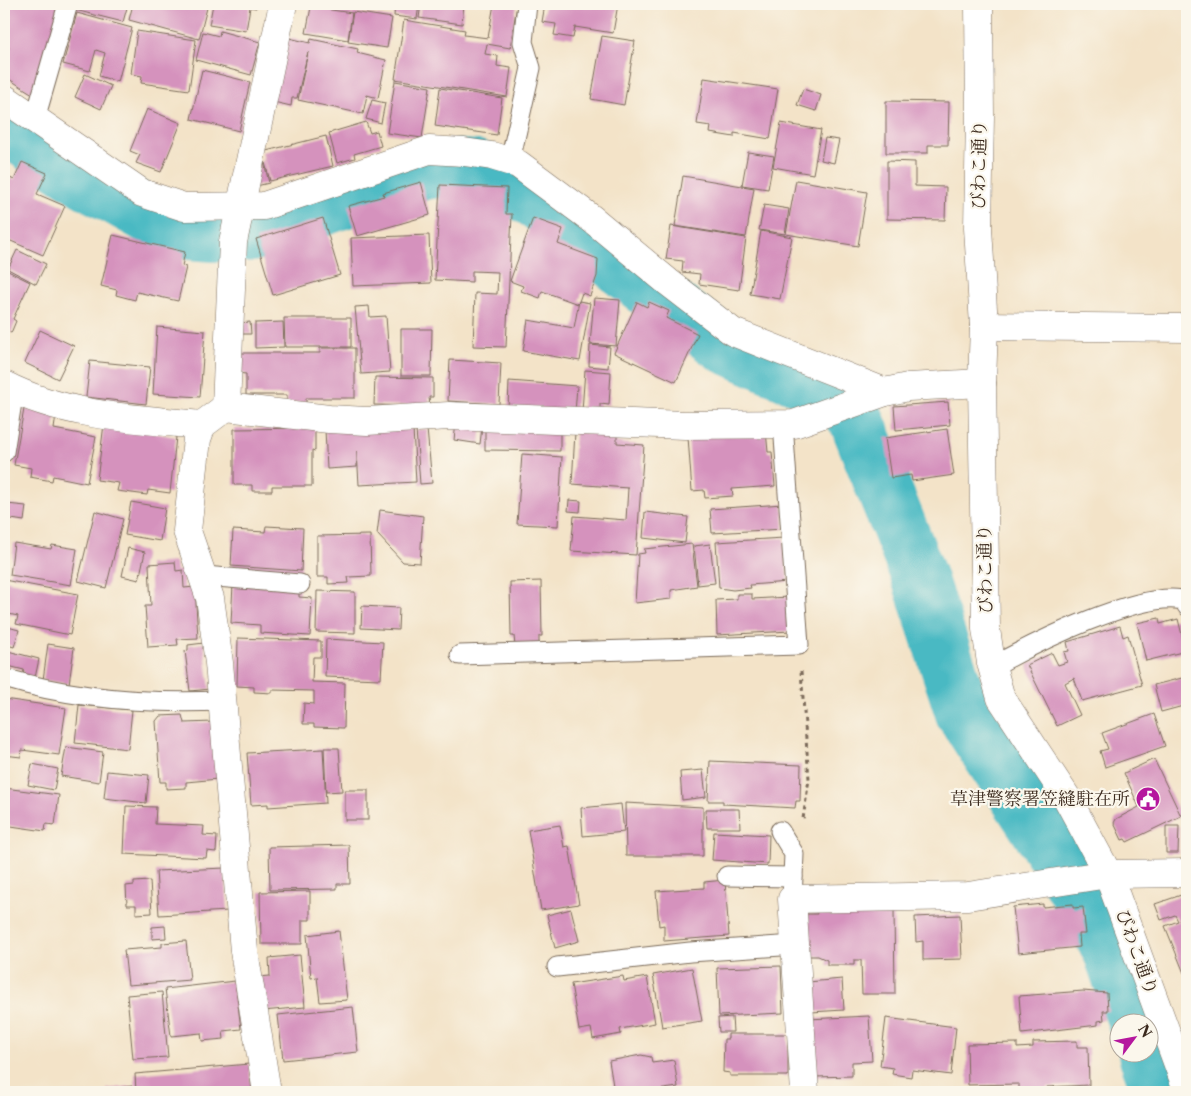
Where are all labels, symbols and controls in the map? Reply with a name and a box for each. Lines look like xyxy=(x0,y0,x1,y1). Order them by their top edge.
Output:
street label: びわこ通り xyxy=(967,120,991,210)
street label: びわこ通り xyxy=(973,524,997,614)
public building icon: 草津警察署笠縫駐在所 xyxy=(1135,786,1161,812)
place label: 草津警察署笠縫駐在所 xyxy=(950,788,1130,810)
street label: びわこ通り xyxy=(1111,906,1163,998)
north arrow xyxy=(1108,1014,1158,1064)
text: N xyxy=(1134,1021,1156,1041)

